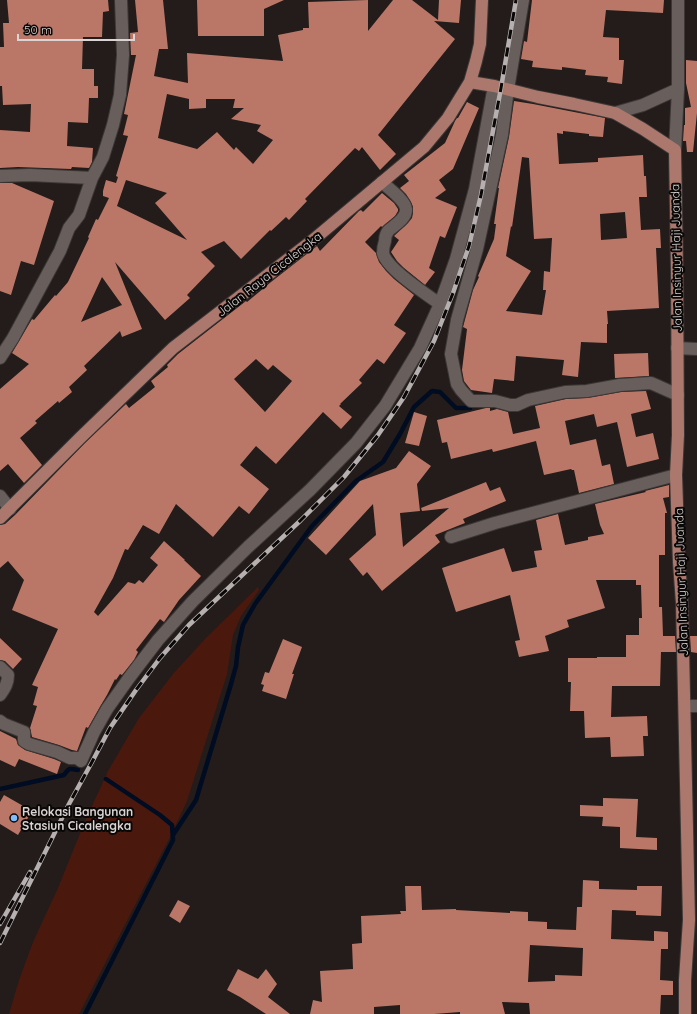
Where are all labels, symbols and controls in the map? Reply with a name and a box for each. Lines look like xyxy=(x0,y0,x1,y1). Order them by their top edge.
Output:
scale bar xyxy=(18,16,134,42)
text: 50 m xyxy=(24,22,52,37)
street label: Jalan Insinyur Haji Juanda xyxy=(667,184,685,332)
street label: Jalan Raya Cicalengka xyxy=(214,229,324,319)
street label: Jalan Insinyur Haji Juanda xyxy=(671,508,691,656)
place label: Relokasi Bangunan Stasiun Cicalengka xyxy=(22,804,133,833)
marker: Relokasi Bangunan Stasiun Cicalengka xyxy=(9,813,19,823)

